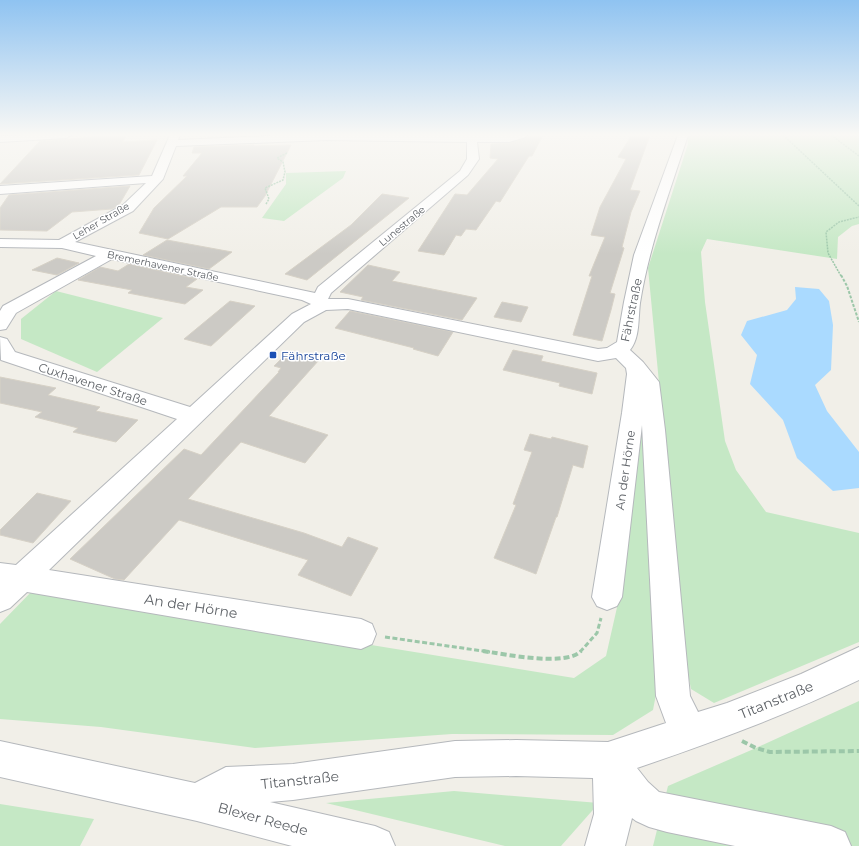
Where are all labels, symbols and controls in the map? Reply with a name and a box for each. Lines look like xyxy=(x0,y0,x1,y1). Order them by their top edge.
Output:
street label: Leher Straße xyxy=(70,199,132,243)
street label: Lunestraße xyxy=(376,203,428,249)
street label: Bremerhavener Straße xyxy=(106,248,220,284)
street label: Fährstraße xyxy=(617,277,645,343)
place label: Fährstraße xyxy=(281,348,346,363)
marker: Fährstraße xyxy=(268,350,278,360)
street label: Cuxhavener Straße xyxy=(37,359,149,409)
street label: An der Hörne xyxy=(612,429,638,511)
street label: An der Hörne xyxy=(143,590,239,622)
street label: Titanstraße xyxy=(736,677,816,723)
street label: Titanstraße xyxy=(260,767,340,793)
street label: Blexer Reede xyxy=(216,798,310,840)

